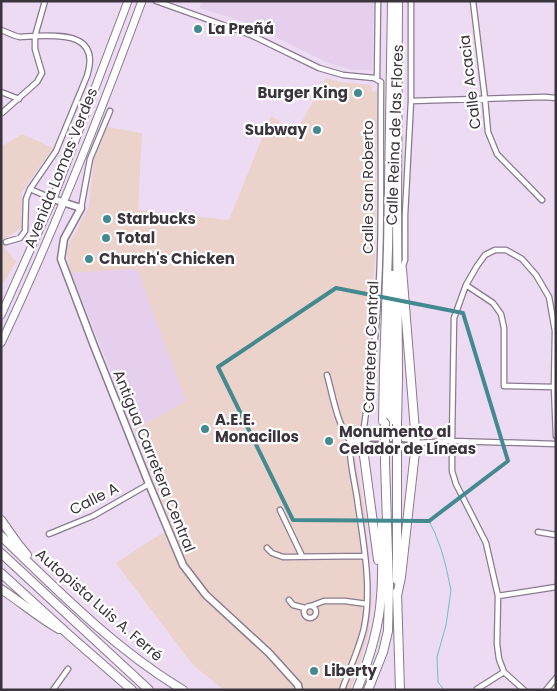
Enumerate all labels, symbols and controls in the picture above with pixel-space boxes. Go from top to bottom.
place label: La Preñá [208,18,274,39]
marker: La Preñá [192,23,204,35]
street label: Calle Acacia [453,34,486,130]
street label: Calle Reina de las Flores [381,44,408,226]
place label: Burger King [257,82,348,103]
street label: Avenida Lomas Verdes [19,84,102,251]
marker: Burger King [352,87,364,99]
place label: Subway [245,119,308,140]
street label: Calle San Roberto [357,120,378,254]
marker: Subway [311,124,323,136]
place label: Starbucks [117,208,196,229]
marker: Starbucks [101,213,113,225]
place label: Total [116,227,155,248]
marker: Total [100,232,112,244]
place label: Church's Chicken [99,248,235,269]
marker: Church's Chicken [83,253,95,265]
street label: Carretera Central [358,281,383,413]
street label: Antigua Carretera Central [108,367,201,555]
place label: A.E.E. Monacillos [215,409,299,447]
place label: Monumento al Celador de Líneas [339,421,476,459]
marker: A.E.E. Monacillos [199,423,211,435]
marker: Monumento al Celador de Líneas [323,435,335,447]
street label: Calle A [66,477,122,520]
street label: Autopista Luis A. Ferré [31,543,167,666]
place label: Liberty [324,660,378,681]
marker: Liberty [308,665,320,677]

